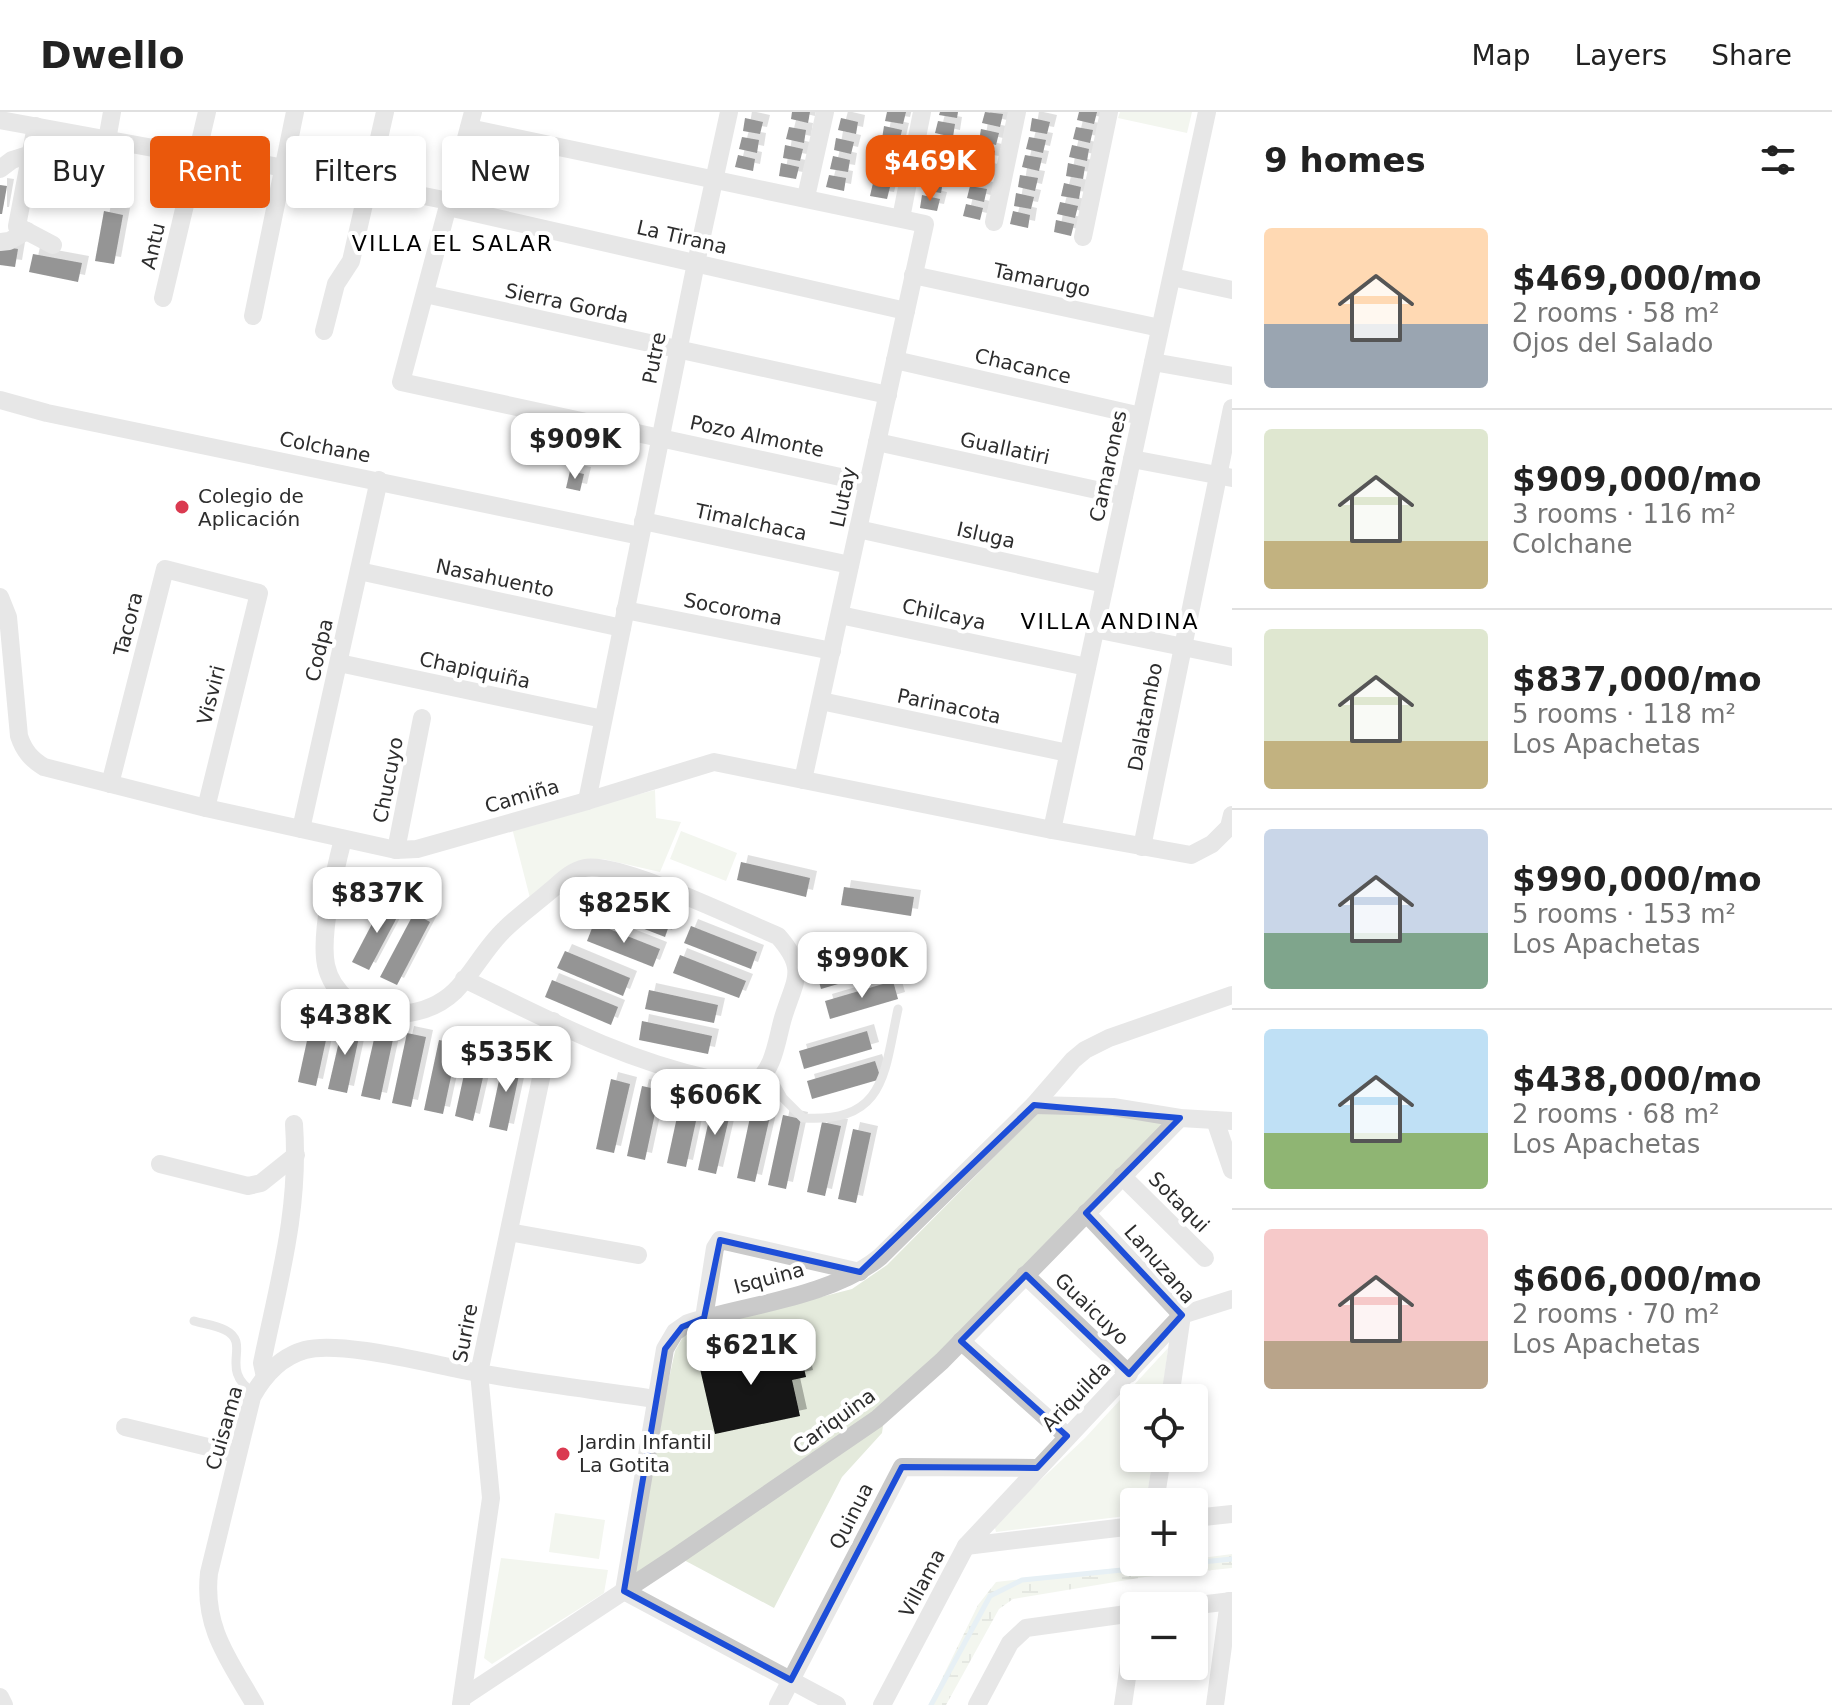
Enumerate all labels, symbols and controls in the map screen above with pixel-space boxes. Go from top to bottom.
text: Dwello [40,33,185,77]
text: Map [1471,39,1531,72]
text: Layers [1575,39,1667,72]
text: Share [1711,39,1792,72]
pin: $469K [874,135,986,203]
chip: Buy [24,136,134,208]
chip: Rent [150,136,270,208]
chip: Filters [286,136,426,208]
chip: New [442,136,559,208]
icon: filters [1756,138,1800,182]
text: 9 homes [1264,140,1426,180]
text: $469K [884,146,976,176]
street label: La Tirana [634,215,730,259]
street label: Antu [136,220,170,272]
district label: VILLA EL SALAR [352,231,554,256]
street label: Tamarugo [990,258,1093,302]
text: $469,000/mo [1512,258,1762,298]
icon: home [1328,260,1424,356]
street label: Sierra Gorda [503,278,631,328]
text: 2 rooms · 58 m² [1512,298,1720,328]
text: Ojos del Salado [1512,328,1713,358]
street label: Putre [637,330,671,386]
street label: Chacance [972,343,1074,389]
street label: Camarones [1084,408,1132,524]
street label: Pozo Almonte [688,410,826,462]
pin: $909K [519,413,631,481]
text: $909K [529,424,621,454]
street label: Colchane [277,426,373,468]
street label: Guallatiri [958,427,1052,469]
text: $909,000/mo [1512,459,1762,499]
icon: home [1328,461,1424,557]
street label: Llutay [825,464,861,529]
place label: Colegio de Aplicación [198,484,304,531]
marker: Colegio de Aplicación [173,498,191,516]
street label: Timalchaca [692,498,809,546]
text: 3 rooms · 116 m² [1512,499,1736,529]
street label: Isluga [954,517,1018,553]
text: Colchane [1512,529,1632,559]
street label: Nasahuento [434,554,556,602]
street label: Socoroma [682,588,784,630]
street label: Tacora [108,590,147,659]
street label: Chilcaya [900,593,988,635]
district label: VILLA ANDINA [1020,609,1200,634]
street label: Codpa [300,616,338,684]
street label: Chapiquiña [417,647,533,693]
text: $837,000/mo [1512,659,1762,699]
street label: Dalatambo [1123,661,1167,773]
icon: home [1328,661,1424,757]
street label: Visviri [192,663,230,727]
street label: Parinacota [895,683,1003,729]
text: 5 rooms · 118 m² [1512,699,1736,729]
text: Los Apachetas [1512,729,1700,759]
street label: Chucuyo [368,735,408,825]
street label: Camiña [482,774,562,818]
text: $990,000/mo [1512,859,1762,899]
icon: home [1328,861,1424,957]
pin: $837K [321,867,433,935]
pin: $825K [568,877,680,945]
text: $837K [331,878,423,908]
text: $825K [578,888,670,918]
text: 5 rooms · 153 m² [1512,899,1736,929]
text: Los Apachetas [1512,929,1700,959]
pin: $990K [806,932,918,1000]
text: $990K [816,943,908,973]
pin: $438K [289,989,401,1057]
text: $438K [299,1000,391,1030]
pin: $535K [450,1026,562,1094]
text: $535K [460,1037,552,1067]
text: $438,000/mo [1512,1059,1762,1099]
icon: home [1328,1061,1424,1157]
pin: $606K [659,1069,771,1137]
text: $606K [669,1080,761,1110]
text: 2 rooms · 68 m² [1512,1099,1720,1129]
text: Los Apachetas [1512,1129,1700,1159]
street label: Sotaqui [1144,1167,1214,1237]
street label: Lanuzana [1119,1220,1201,1308]
street label: Isquina [731,1257,807,1299]
text: $606,000/mo [1512,1259,1762,1299]
icon: home [1328,1261,1424,1357]
street label: Guaicuyo [1050,1268,1134,1350]
text: 2 rooms · 70 m² [1512,1299,1720,1329]
street label: Surire [448,1302,482,1364]
pin: $621K [695,1319,807,1387]
text: Los Apachetas [1512,1329,1700,1359]
text: $621K [705,1330,797,1360]
street label: Ariquilda [1036,1356,1116,1436]
street label: Cuisama [201,1383,247,1473]
street label: Cariquina [788,1383,880,1459]
map controls [1120,1384,1208,1680]
button: locate [1120,1384,1208,1472]
place label: Jardin Infantil La Gotita [577,1430,712,1477]
marker: Jardin Infantil La Gotita [554,1445,572,1463]
street label: Quinua [824,1479,878,1553]
button: + [1120,1488,1208,1576]
street label: Villama [894,1545,950,1621]
button: − [1120,1592,1208,1680]

